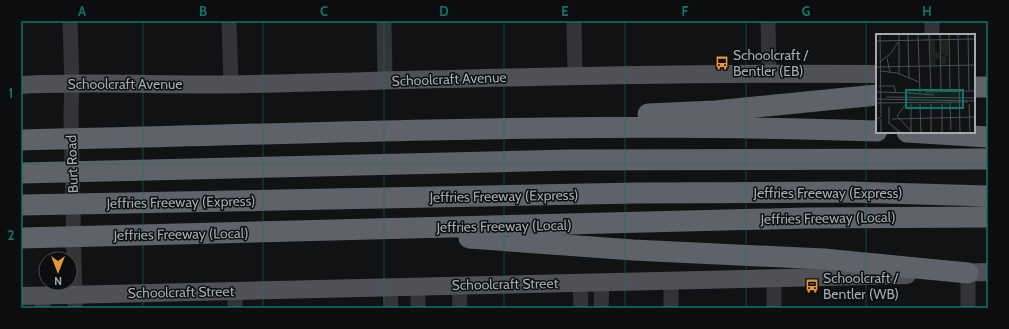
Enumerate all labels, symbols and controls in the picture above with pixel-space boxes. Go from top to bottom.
text: A [78,3,87,19]
text: B [199,3,207,19]
text: C [320,3,328,19]
text: D [439,3,449,19]
text: E [561,3,569,19]
text: F [682,3,689,19]
text: G [802,3,811,19]
text: H [922,3,932,19]
inset map [876,34,975,133]
place label: Schoolcraft / Bentler (EB) [733,46,809,80]
bus stop icon: Schoolcraft / Bentler (EB) [714,55,730,71]
street label: Schoolcraft Avenue [391,68,507,90]
street label: Schoolcraft Avenue [68,75,182,93]
text: 1 [9,85,13,101]
street label: Burt Road [62,135,82,193]
street label: Jeffries Freeway (Express) [753,184,902,202]
street label: Jeffries Freeway (Express) [428,186,579,206]
street label: Jeffries Freeway (Express) [105,192,256,212]
street label: Jeffries Freeway (Local) [759,208,896,228]
street label: Jeffries Freeway (Local) [435,216,572,236]
street label: Jeffries Freeway (Local) [112,224,249,244]
text: 2 [8,227,15,243]
north arrow [38,251,78,291]
place label: Schoolcraft / Bentler (WB) [823,269,899,303]
text: N [54,274,62,288]
street label: Schoolcraft Street [452,274,559,294]
bus stop icon: Schoolcraft / Bentler (WB) [804,278,820,294]
street label: Schoolcraft Street [128,282,235,302]

